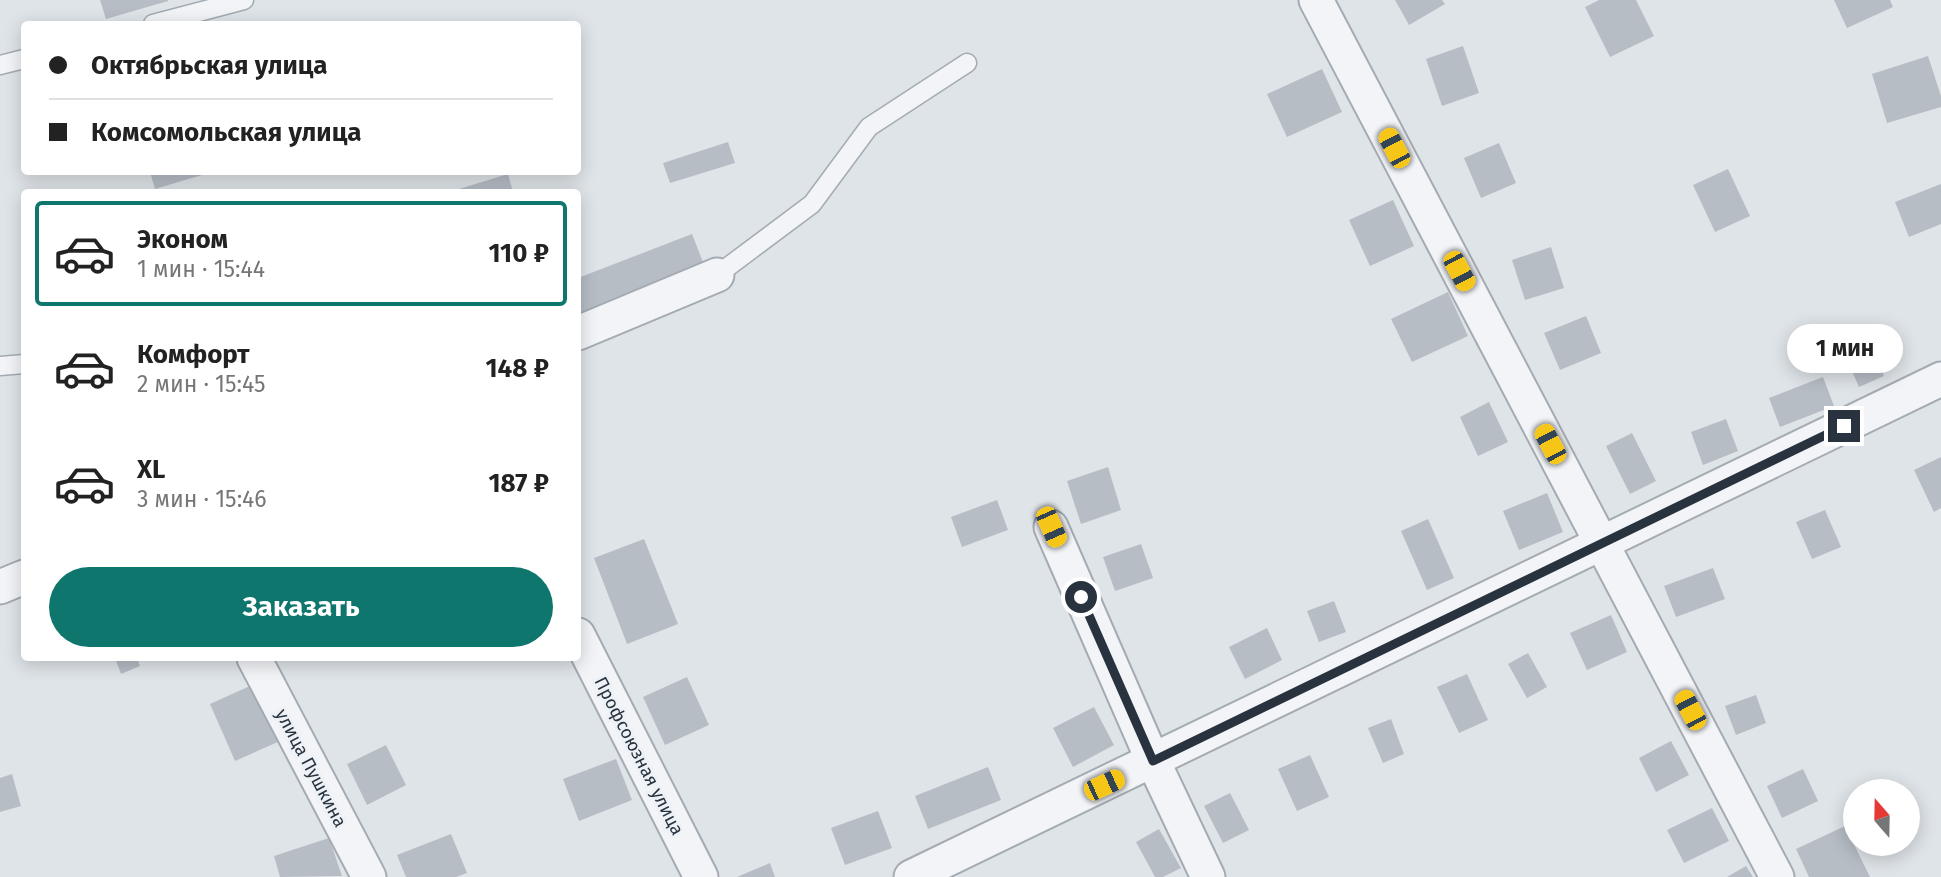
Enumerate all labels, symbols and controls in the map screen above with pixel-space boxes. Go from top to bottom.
text: Октябрьская улица [91,50,328,81]
text: Комсомольская улица [91,117,361,148]
car [1375,125,1414,171]
icon: car [53,222,116,285]
text: Эконом [137,224,228,255]
text: 110 ₽ [488,238,549,269]
car [1440,248,1479,294]
text: 1 мин · 15:44 [137,255,265,283]
callout: 1 мин [1786,324,1902,374]
text: 1 мин [1816,334,1874,362]
icon: car [53,337,116,400]
text: Комфорт [137,339,250,370]
text: 148 ₽ [486,353,549,384]
text: 2 мин · 15:45 [137,370,265,398]
route end [1828,410,1860,442]
car [1531,421,1570,467]
icon: car [53,452,116,515]
text: XL [137,454,165,485]
text: 187 ₽ [488,468,549,499]
text: 3 мин · 15:46 [137,485,267,513]
car [1033,504,1070,550]
button: Заказать [49,567,553,647]
route start [1065,581,1097,613]
street label: Профсоюзная улица [590,673,688,839]
car [1671,687,1710,733]
street label: улица Пушкина [271,705,351,831]
car [1081,767,1128,803]
north arrow [1843,779,1920,856]
map controls [1843,779,1920,856]

